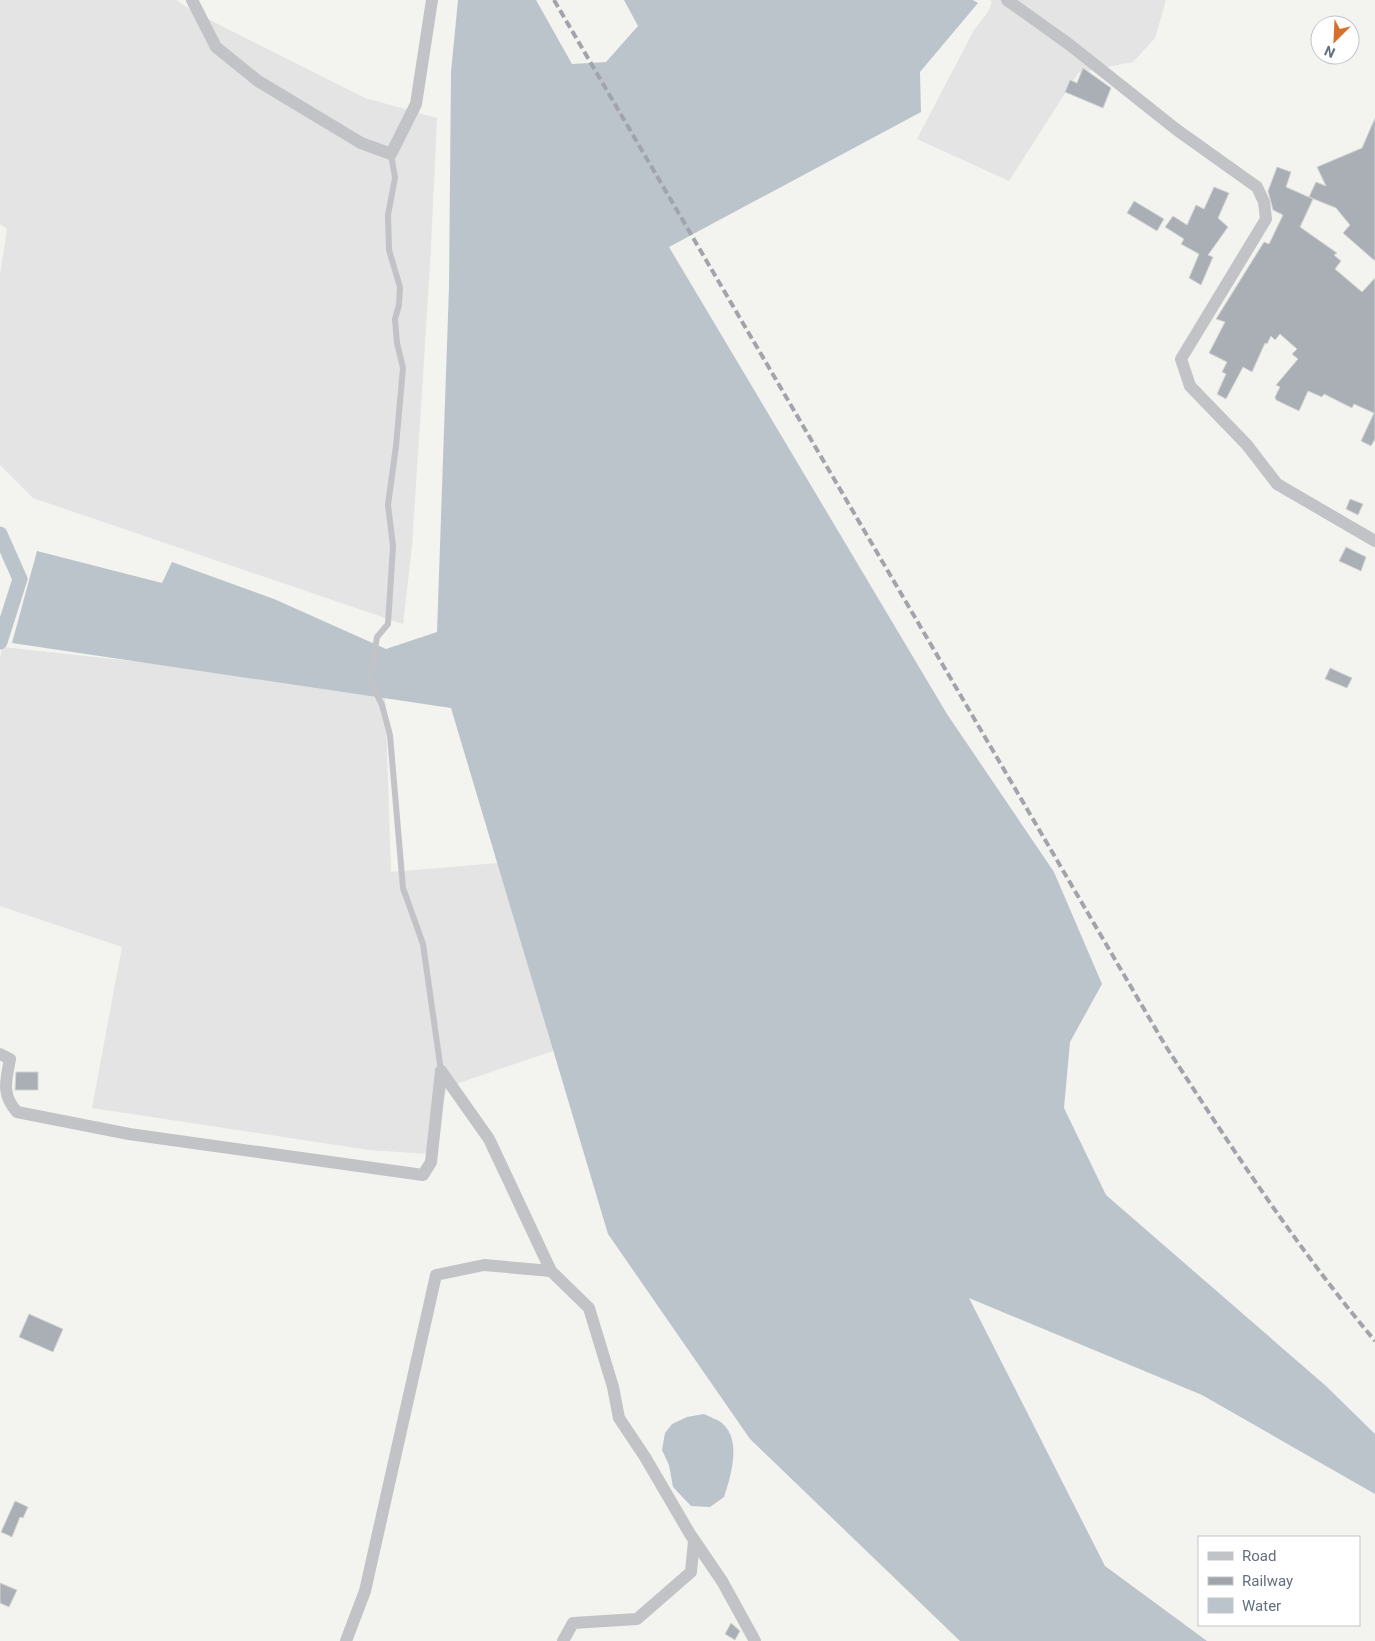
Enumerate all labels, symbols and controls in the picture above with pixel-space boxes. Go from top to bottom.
north arrow [1310,15,1360,65]
text: N [1322,43,1337,61]
legend [1198,1536,1360,1626]
text: Road [1242,1547,1276,1565]
text: Railway [1242,1572,1293,1590]
text: Water [1242,1597,1281,1615]

